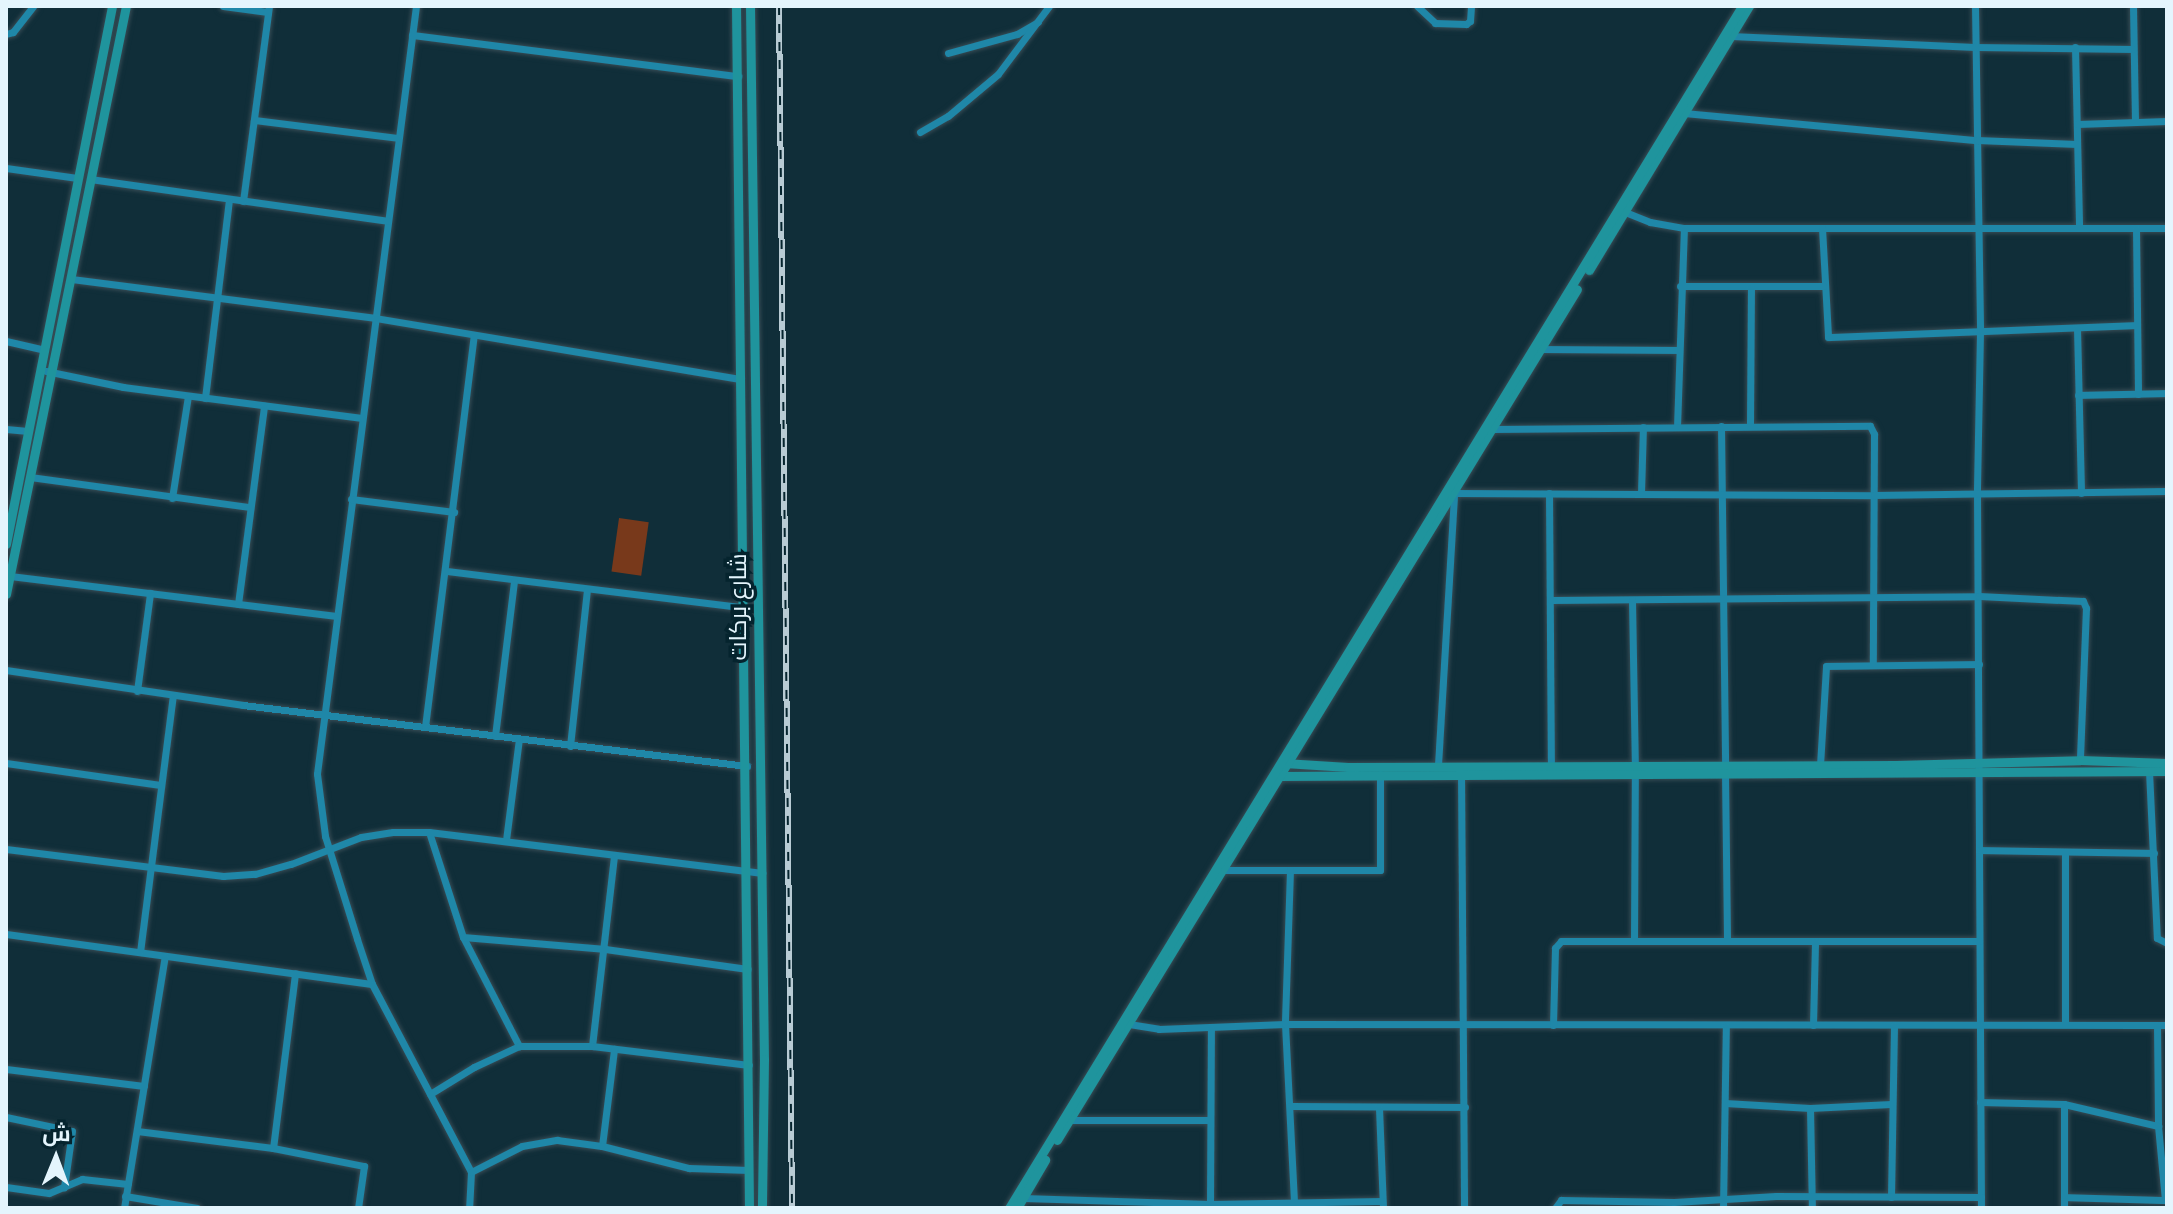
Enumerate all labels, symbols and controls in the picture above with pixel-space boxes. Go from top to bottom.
street label: شارع بركات [724,553,752,661]
north arrow [16,1118,96,1198]
text: ش [42,1120,71,1147]

